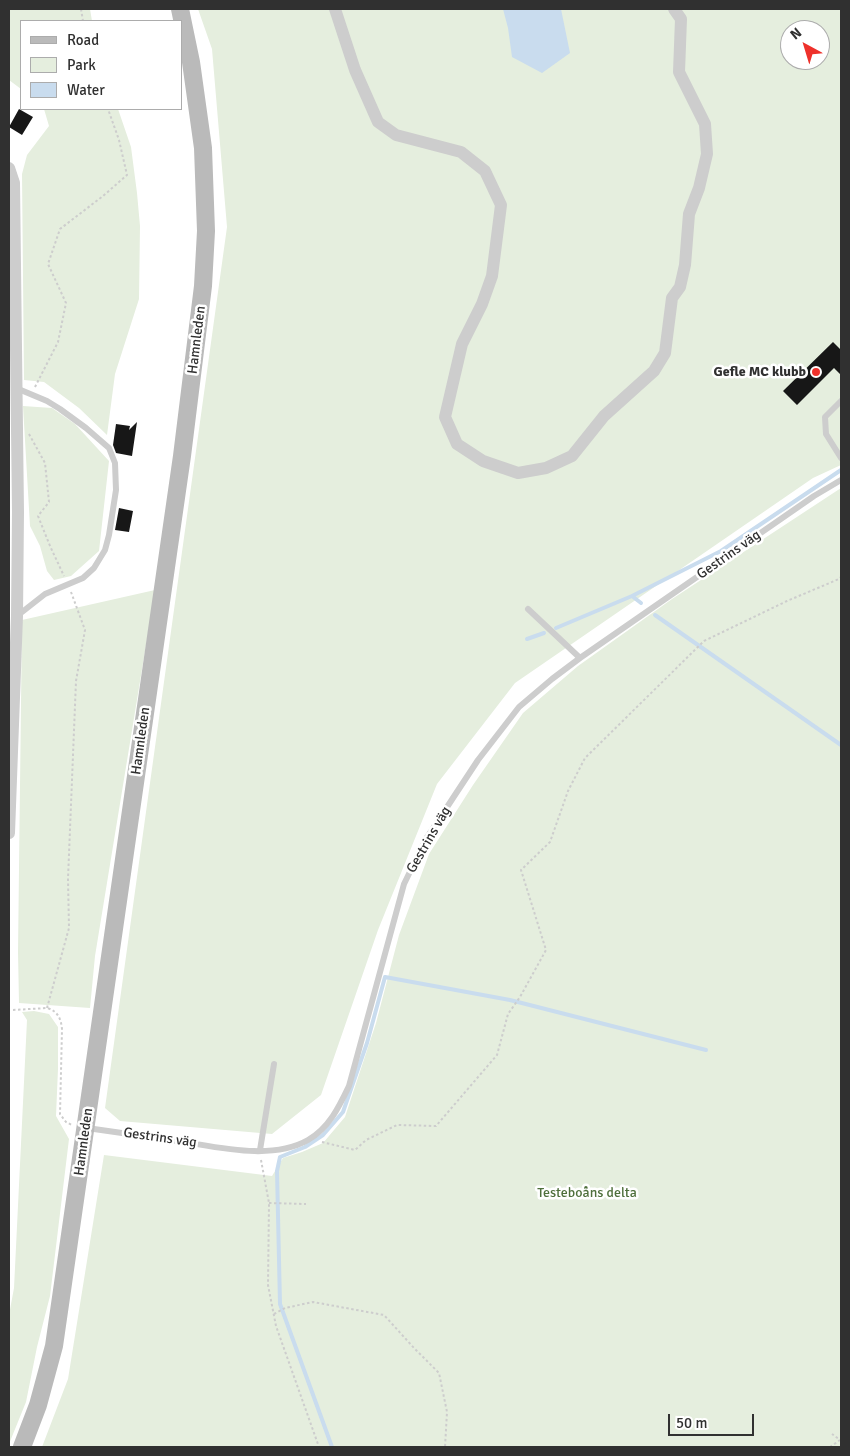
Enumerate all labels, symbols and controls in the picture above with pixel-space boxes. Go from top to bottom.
legend [20,20,182,110]
north arrow [780,20,830,70]
text: N [787,24,805,43]
text: Road [67,31,99,49]
text: Park [67,56,96,74]
text: Water [67,81,105,99]
street label: Hamnleden [184,305,210,375]
place label: Gefle MC klubb [714,364,806,380]
marker: Gefle MC klubb [810,366,822,378]
street label: Gestrins väg [694,527,764,583]
street label: Hamnleden [128,706,154,776]
street label: Gestrins väg [403,804,455,876]
street label: Hamnleden [71,1107,97,1177]
street label: Gestrins väg [122,1125,198,1151]
park label: Testeboåns delta [537,1185,637,1201]
scale bar [670,1404,756,1436]
text: 50 m [676,1414,707,1432]

